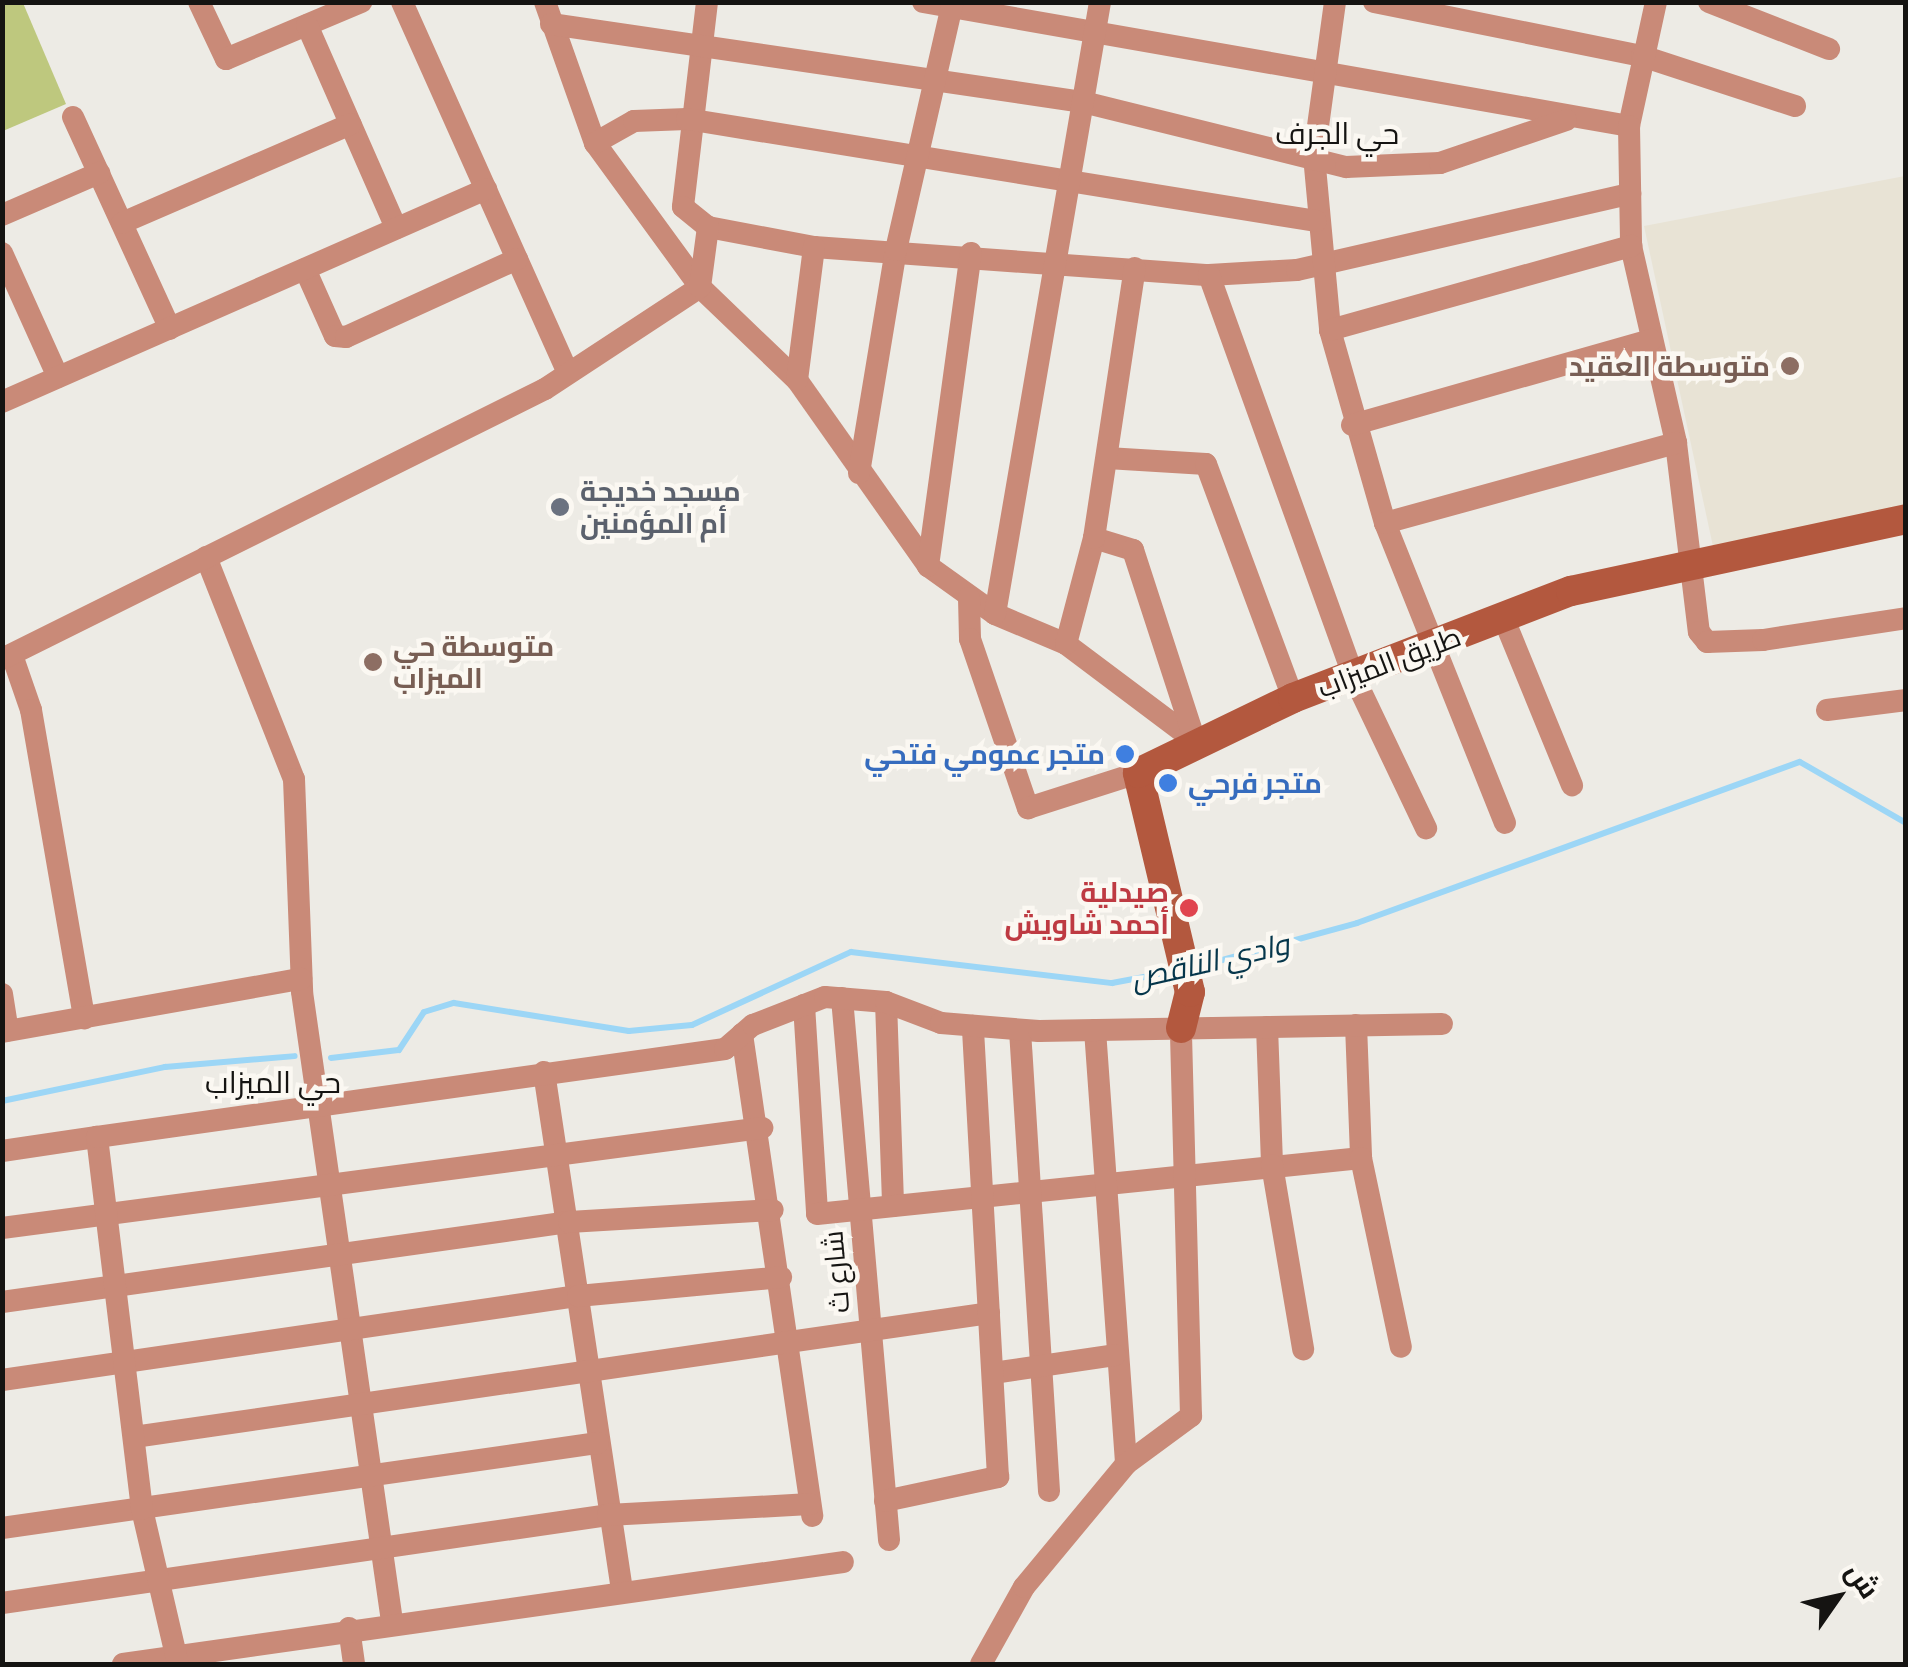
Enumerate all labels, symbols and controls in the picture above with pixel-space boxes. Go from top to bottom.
district label: حي الجرف [1275,115,1399,151]
place label: متوسطة العقيد [1569,349,1770,383]
marker: متوسطة العقيد [1779,355,1801,377]
place label: مسجد خديجة أم المؤمنين [580,474,741,540]
marker: مسجد خديجة أم المؤمنين [549,496,571,518]
street label: طريق الميزاب [1313,619,1465,705]
place label: متوسطة حي الميزاب [393,629,554,695]
marker: متوسطة حي الميزاب [362,651,384,673]
place label: متجر عمومي فتحي [864,737,1105,771]
marker: متجر عمومي فتحي [1114,743,1136,765]
place label: متجر فرحي [1188,766,1322,800]
marker: متجر فرحي [1157,772,1179,794]
place label: صيدلية أحمد شاويش [1004,875,1169,941]
marker: صيدلية أحمد شاويش [1178,897,1200,919]
water label: وادي الناقص [1127,925,1293,997]
district label: حي الميزاب [205,1064,341,1100]
street label: شارع ث [816,1229,856,1315]
north arrow [1788,1547,1888,1647]
text: ش [1835,1553,1891,1607]

